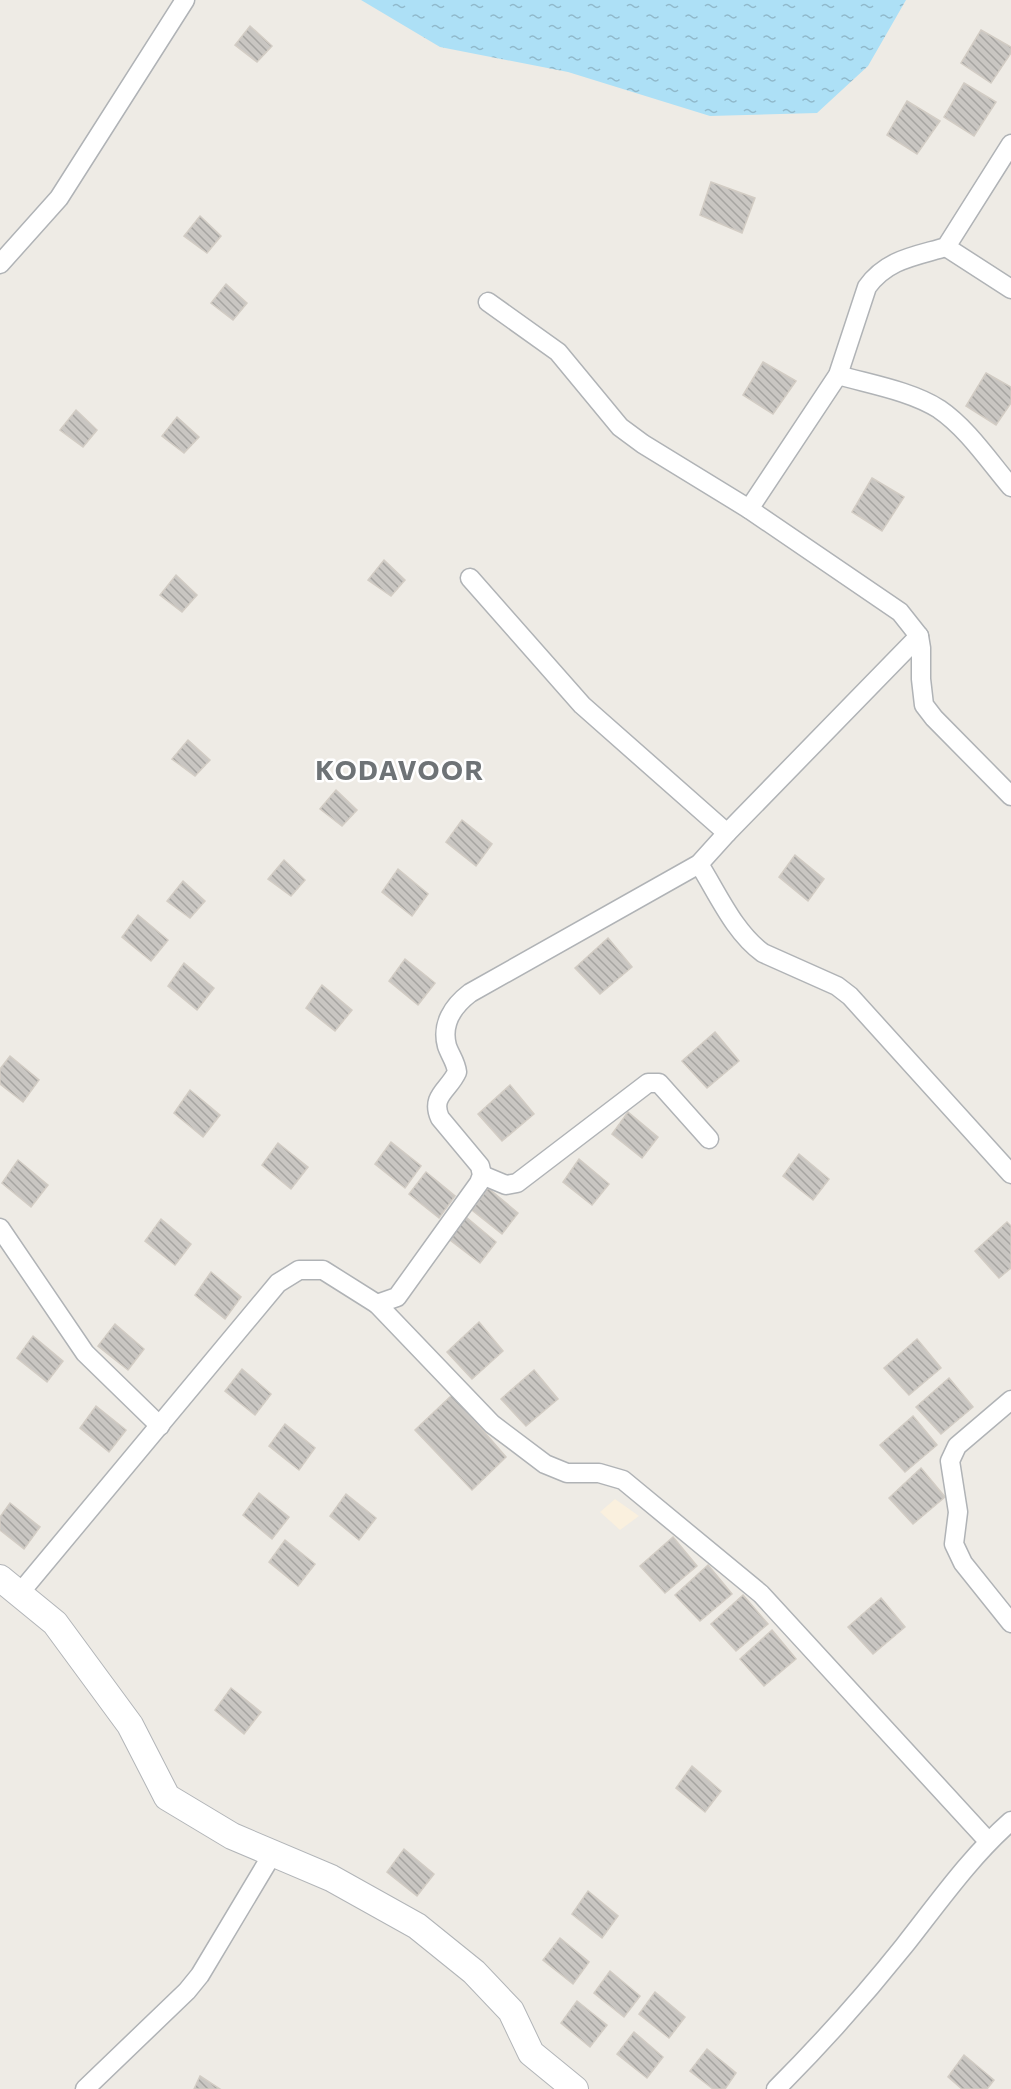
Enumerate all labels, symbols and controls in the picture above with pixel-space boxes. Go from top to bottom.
district label: KODAVOOR [315,753,485,786]

